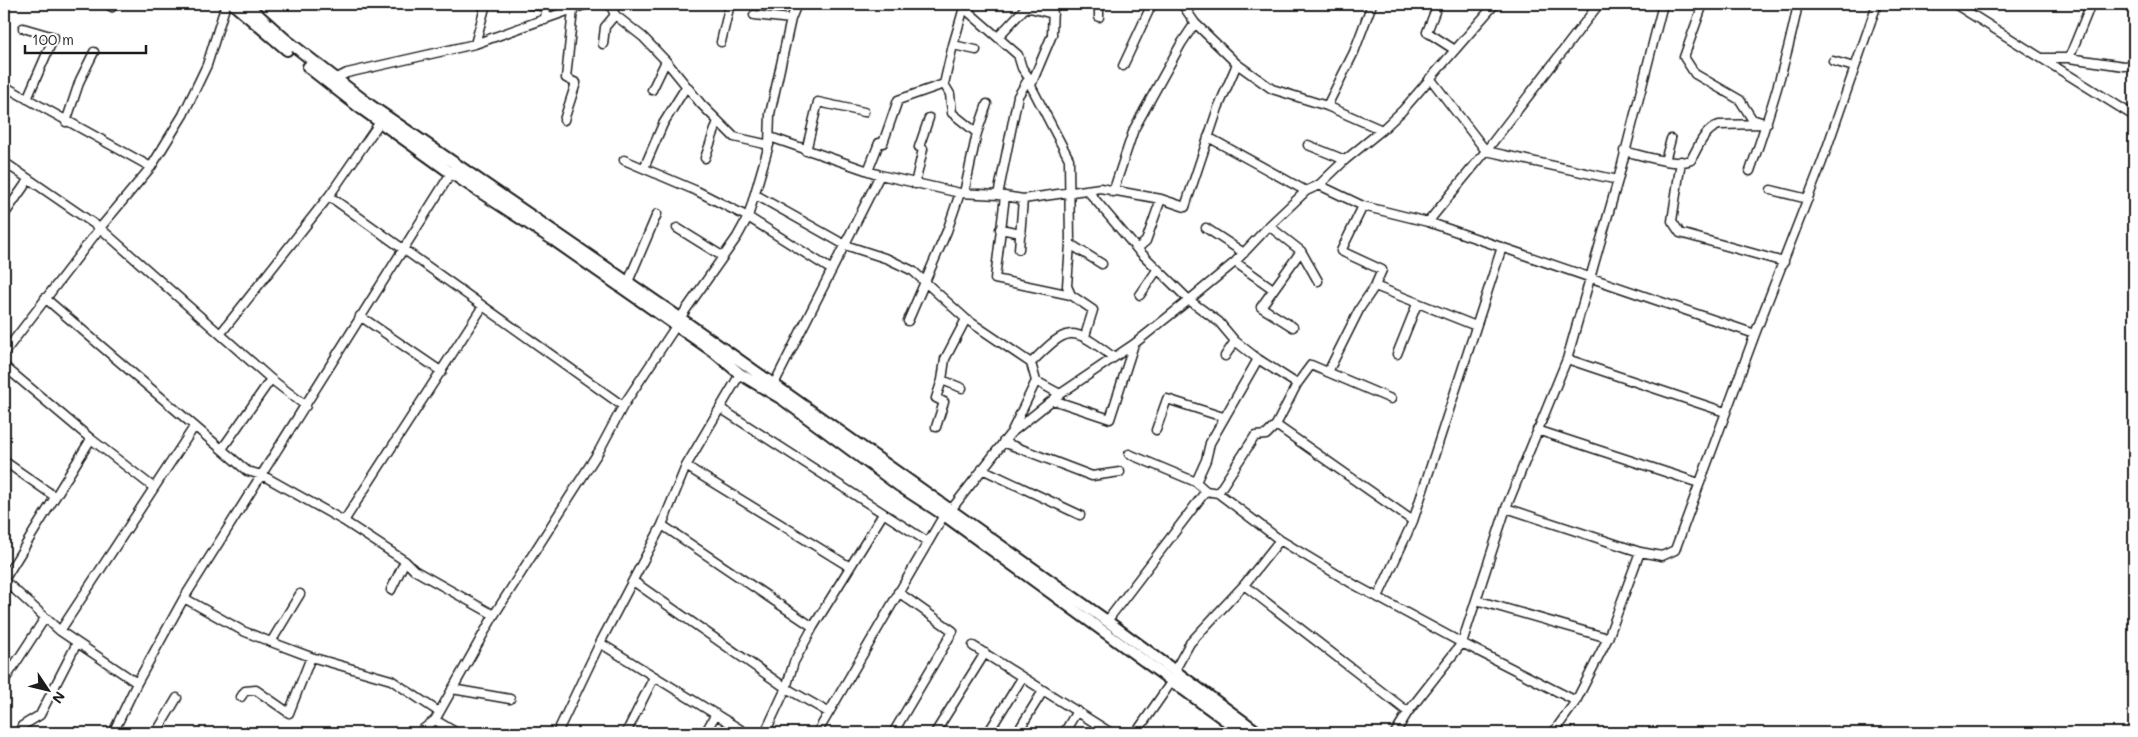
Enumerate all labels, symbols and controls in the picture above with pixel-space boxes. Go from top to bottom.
scale bar [25,22,146,54]
text: 100 m [32,29,74,49]
north arrow [22,664,72,714]
text: N [48,688,70,708]

